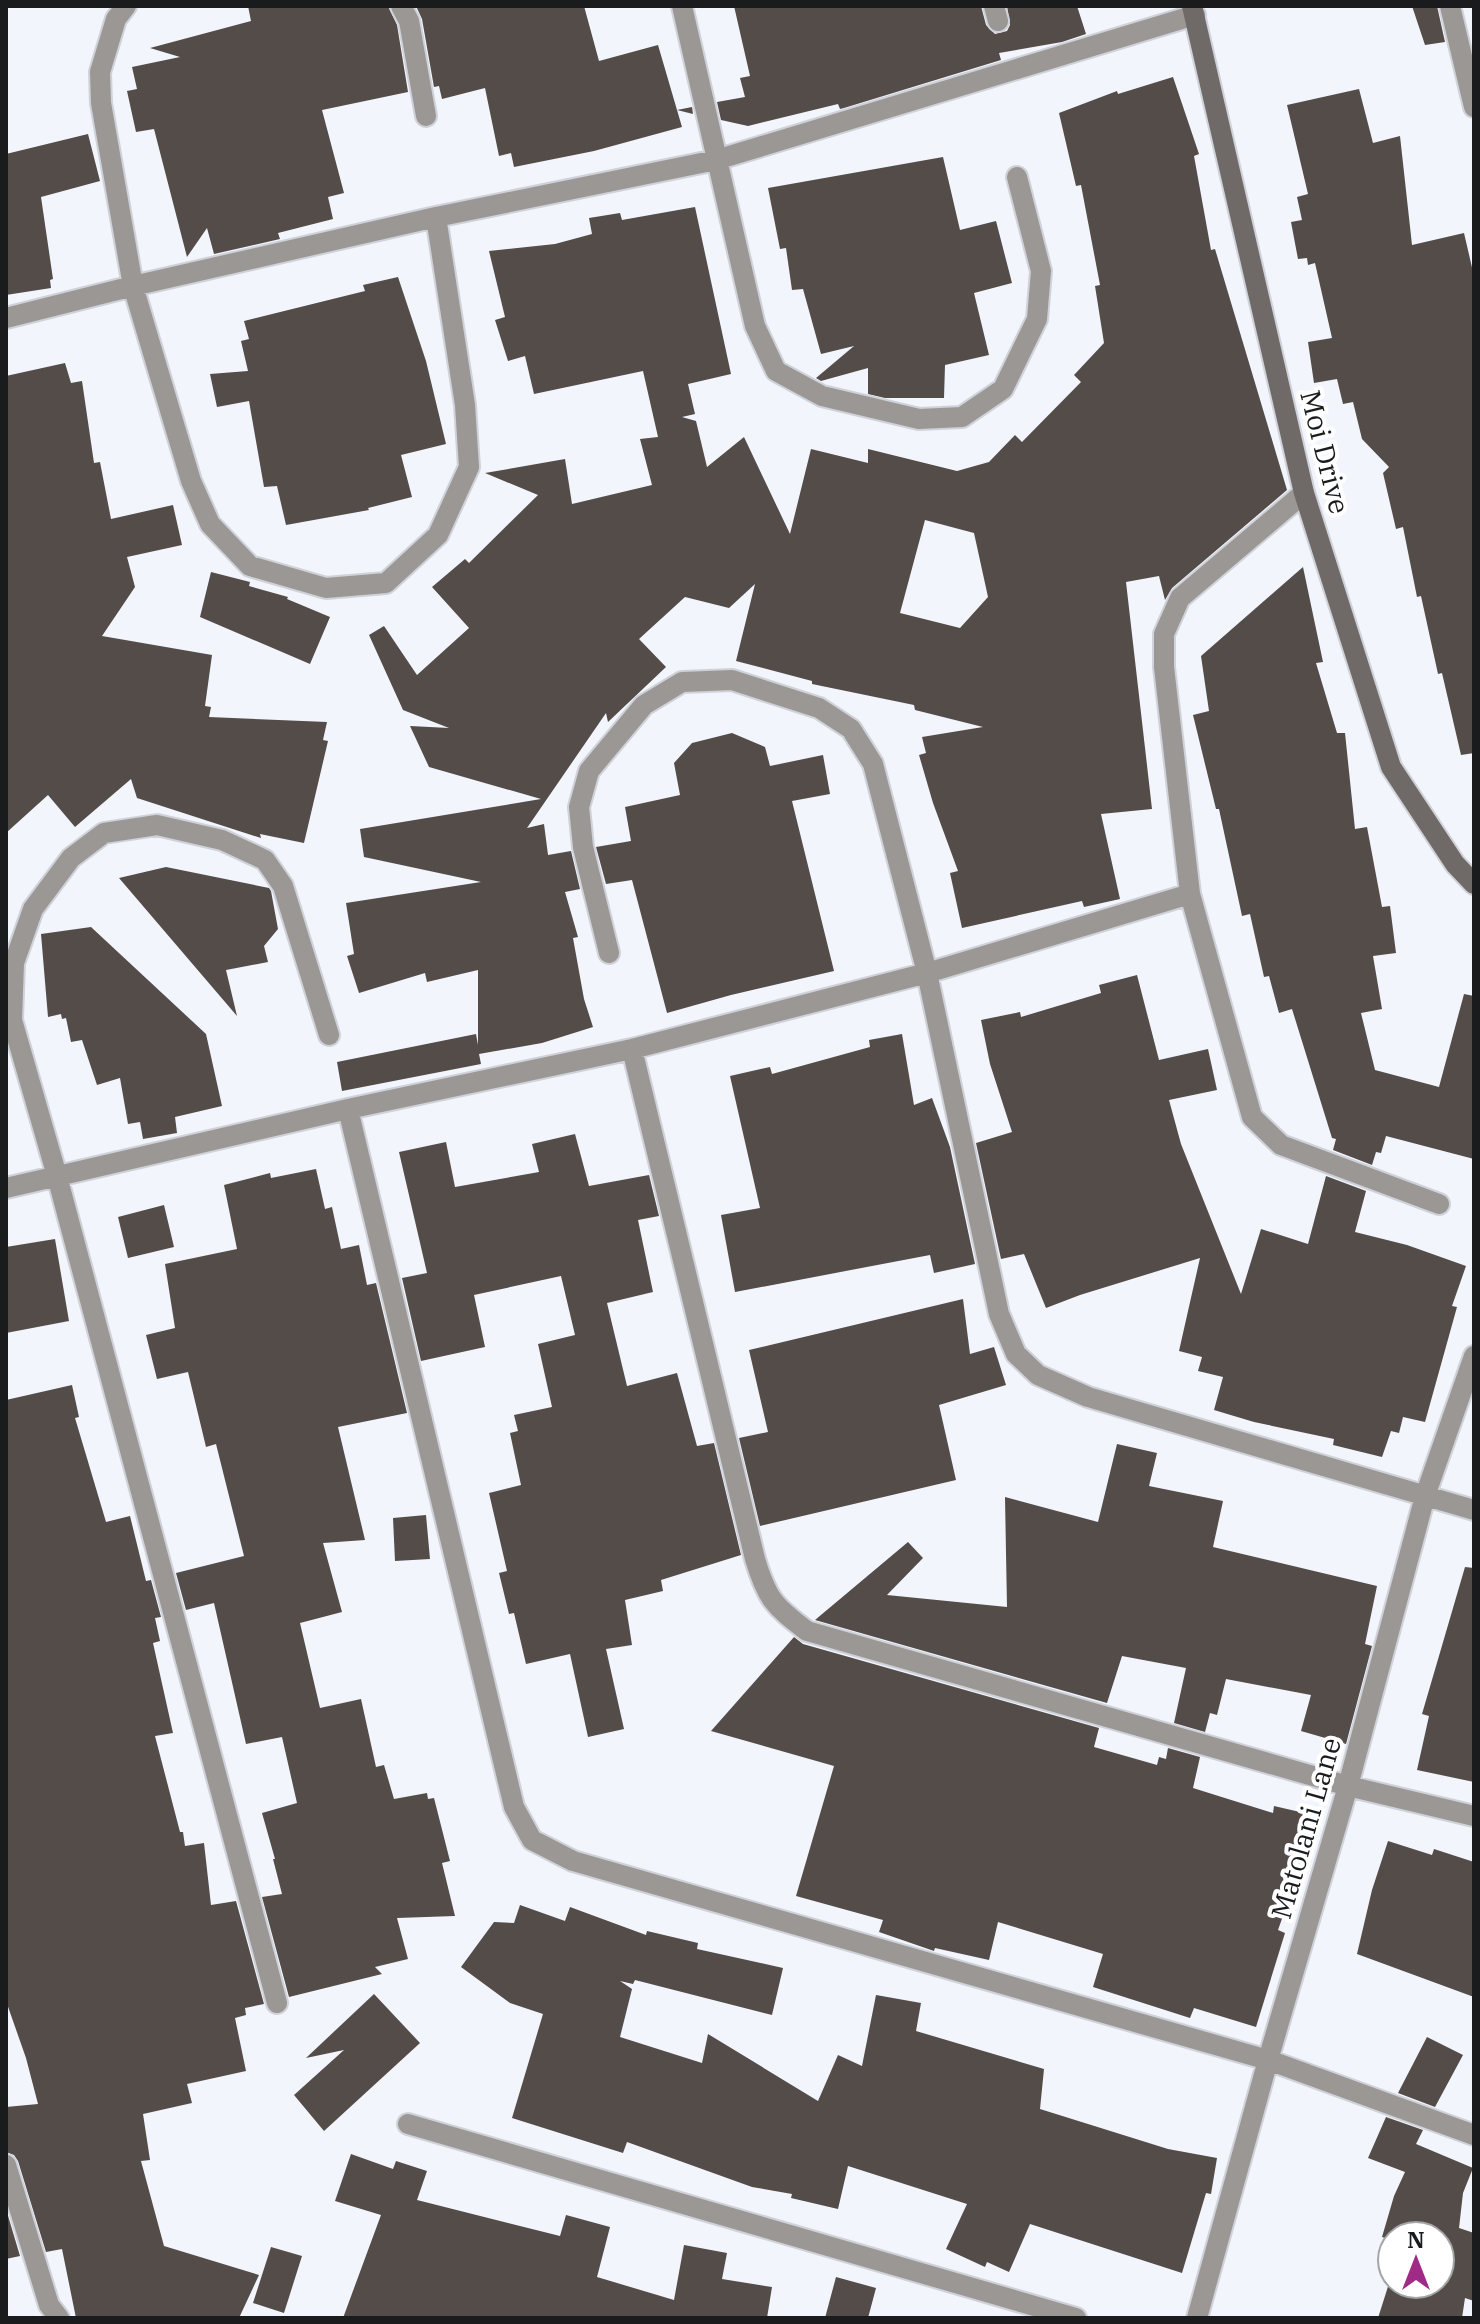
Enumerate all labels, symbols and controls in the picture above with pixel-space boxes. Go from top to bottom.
street label: Moi Drive [1292,386,1359,518]
street label: Matolani Lane [1262,1733,1349,1923]
north arrow [1376,2220,1456,2300]
text: N [1407,2225,1425,2254]

